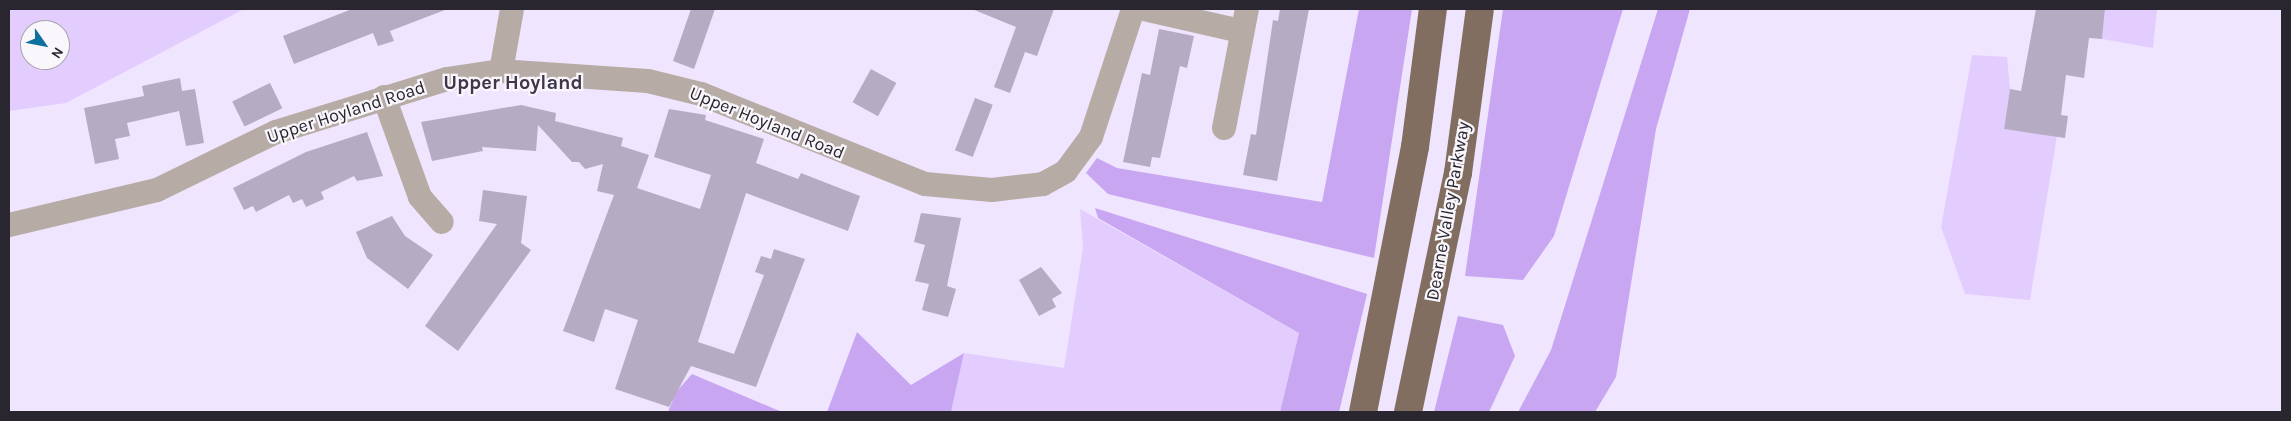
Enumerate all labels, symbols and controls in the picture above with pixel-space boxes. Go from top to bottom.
north arrow [20,20,70,70]
text: N [47,44,67,62]
district label: Upper Hoyland [443,70,583,94]
street label: Upper Hoyland Road [264,76,428,148]
street label: Upper Hoyland Road [686,82,848,164]
street label: Dearne Valley Parkway [1422,120,1474,302]

